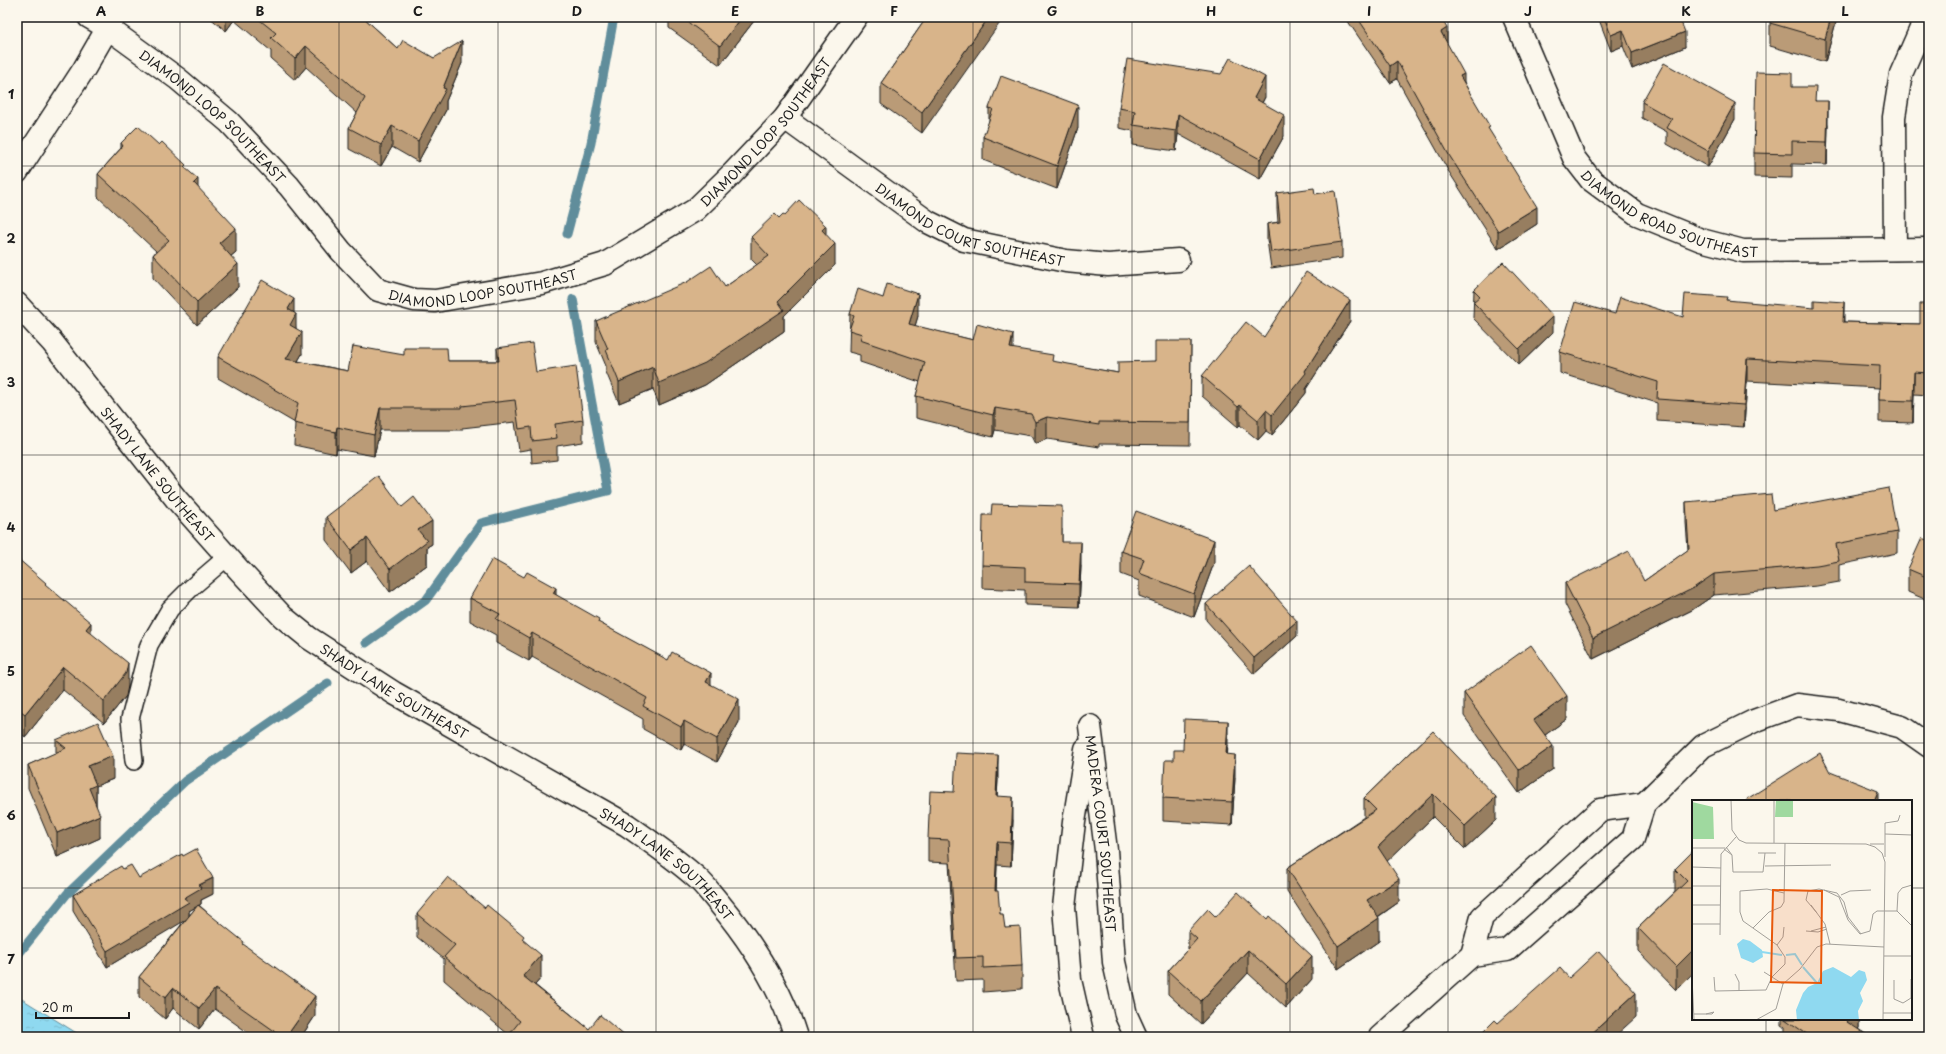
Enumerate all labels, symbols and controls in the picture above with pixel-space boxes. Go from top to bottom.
text: A [96,1,106,20]
text: B [256,1,265,20]
text: C [413,1,423,20]
text: D [572,1,582,20]
text: E [731,1,739,20]
text: F [890,1,898,20]
text: G [1047,1,1057,20]
text: H [1206,1,1216,20]
text: I [1367,1,1371,20]
text: J [1524,1,1532,20]
text: K [1681,1,1691,20]
text: L [1841,1,1849,20]
street label: DIAMOND LOOP SOUTHEAST [136,45,290,187]
street label: DIAMOND LOOP SOUTHEAST [695,53,835,210]
text: 1 [8,84,14,103]
street label: DIAMOND ROAD SOUTHEAST [1577,166,1758,261]
street label: DIAMOND COURT SOUTHEAST [872,178,1067,270]
text: 2 [6,228,16,247]
street label: DIAMOND LOOP SOUTHEAST [386,263,579,310]
text: 3 [7,372,16,391]
street label: SHADY LANE SOUTHEAST [97,402,219,546]
text: 4 [7,517,16,536]
street label: SHADY LANE SOUTHEAST [317,639,472,743]
text: 5 [7,661,15,680]
street label: MADERA COURT SOUTHEAST [1082,734,1121,933]
inset map [1692,800,1912,1020]
street label: SHADY LANE SOUTHEAST [597,802,739,924]
text: 6 [6,805,16,824]
text: 7 [7,949,15,968]
scale bar [36,994,129,1020]
text: 20 m [42,998,73,1016]

